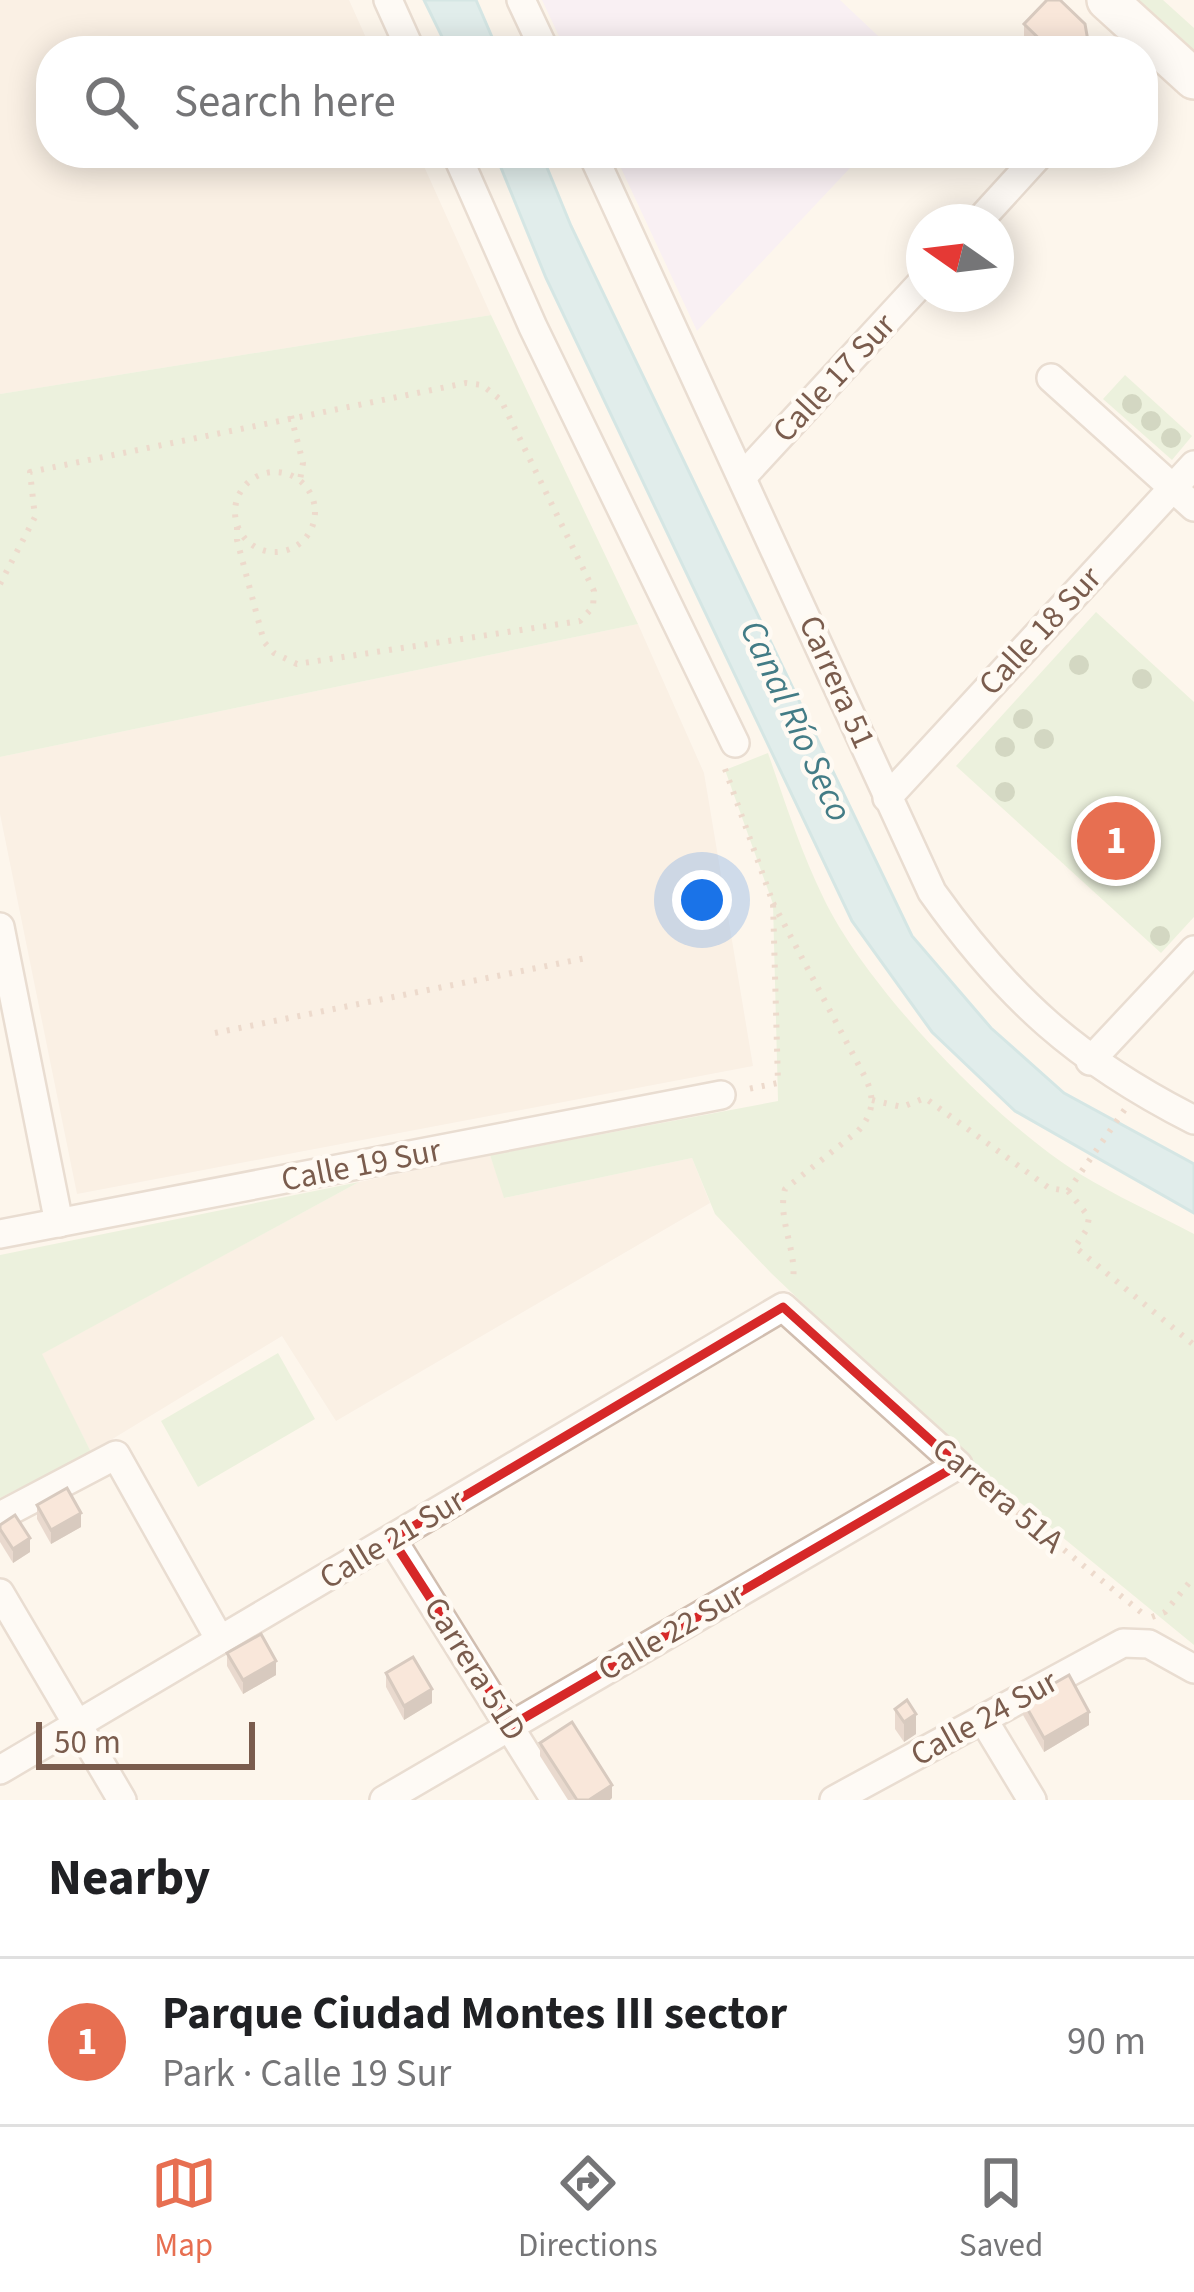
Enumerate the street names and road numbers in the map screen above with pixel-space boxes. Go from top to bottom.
street label: Calle 17 Sur [762,302,907,453]
street label: Calle 18 Sur [968,555,1113,706]
street label: Carrera 51 [787,608,887,756]
street label: Calle 19 Sur [277,1126,445,1203]
street label: Carrera 51A [922,1426,1074,1564]
street label: Calle 21 Sur [311,1477,474,1601]
street label: Calle 22 Sur [589,1571,753,1693]
street label: Carrera 51D [412,1588,538,1750]
street label: Calle 24 Sur [902,1658,1067,1778]

